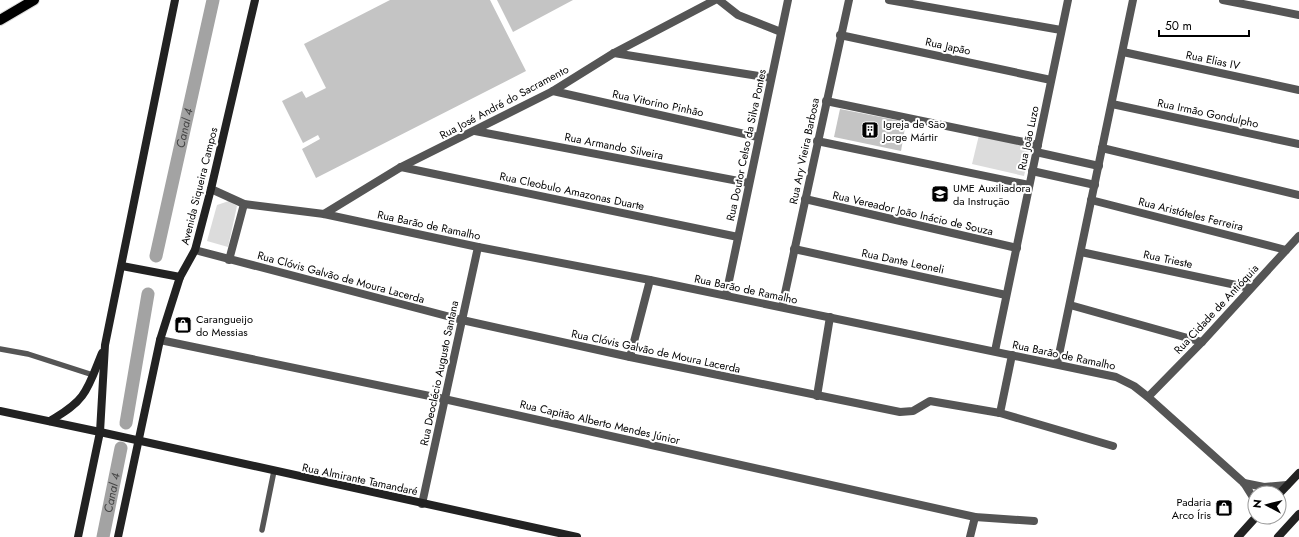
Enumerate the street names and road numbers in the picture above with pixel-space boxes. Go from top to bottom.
street label: Rua Japão [924,33,972,59]
street label: Rua Elias IV [1184,46,1242,74]
street label: Rua José André do Sacramento [437,61,571,143]
street label: Rua Doutor Celso da Silva Pontes [722,67,770,222]
street label: Rua Vitorino Pinhão [611,86,705,120]
street label: Rua Irmão Gondulpho [1156,94,1260,132]
street label: Rua Ary Vieira Barbosa [785,96,823,206]
street label: Rua João Luzo [1013,104,1043,172]
street label: Avenida Siqueira Campos [177,125,221,246]
street label: Rua Armando Silveira [563,129,665,163]
street label: Rua Cleobulo Amazonas Duarte [498,168,646,214]
street label: Rua Vereador João Inácio de Souza [831,187,995,239]
street label: Rua Aristóteles Ferreira [1137,193,1245,235]
street label: Rua Barão de Ramalho [376,206,482,244]
street label: Rua Dante Leoneli [860,244,946,278]
street label: Rua Trieste [1142,246,1194,272]
street label: Rua Clóvis Galvão de Moura Lacerda [256,247,426,307]
street label: Rua Cidade de Antióquia [1170,261,1262,357]
street label: Rua Barão de Ramalho [693,270,799,308]
street label: Rua Deoclécio Augusto Santana [416,299,462,447]
street label: Rua Clóvis Galvão de Moura Lacerda [570,325,742,377]
street label: Rua Barão de Ramalho [1011,336,1117,374]
street label: Rua Capitão Alberto Mendes Júnior [518,396,682,448]
street label: Rua Almirante Tamandaré [301,459,420,499]

